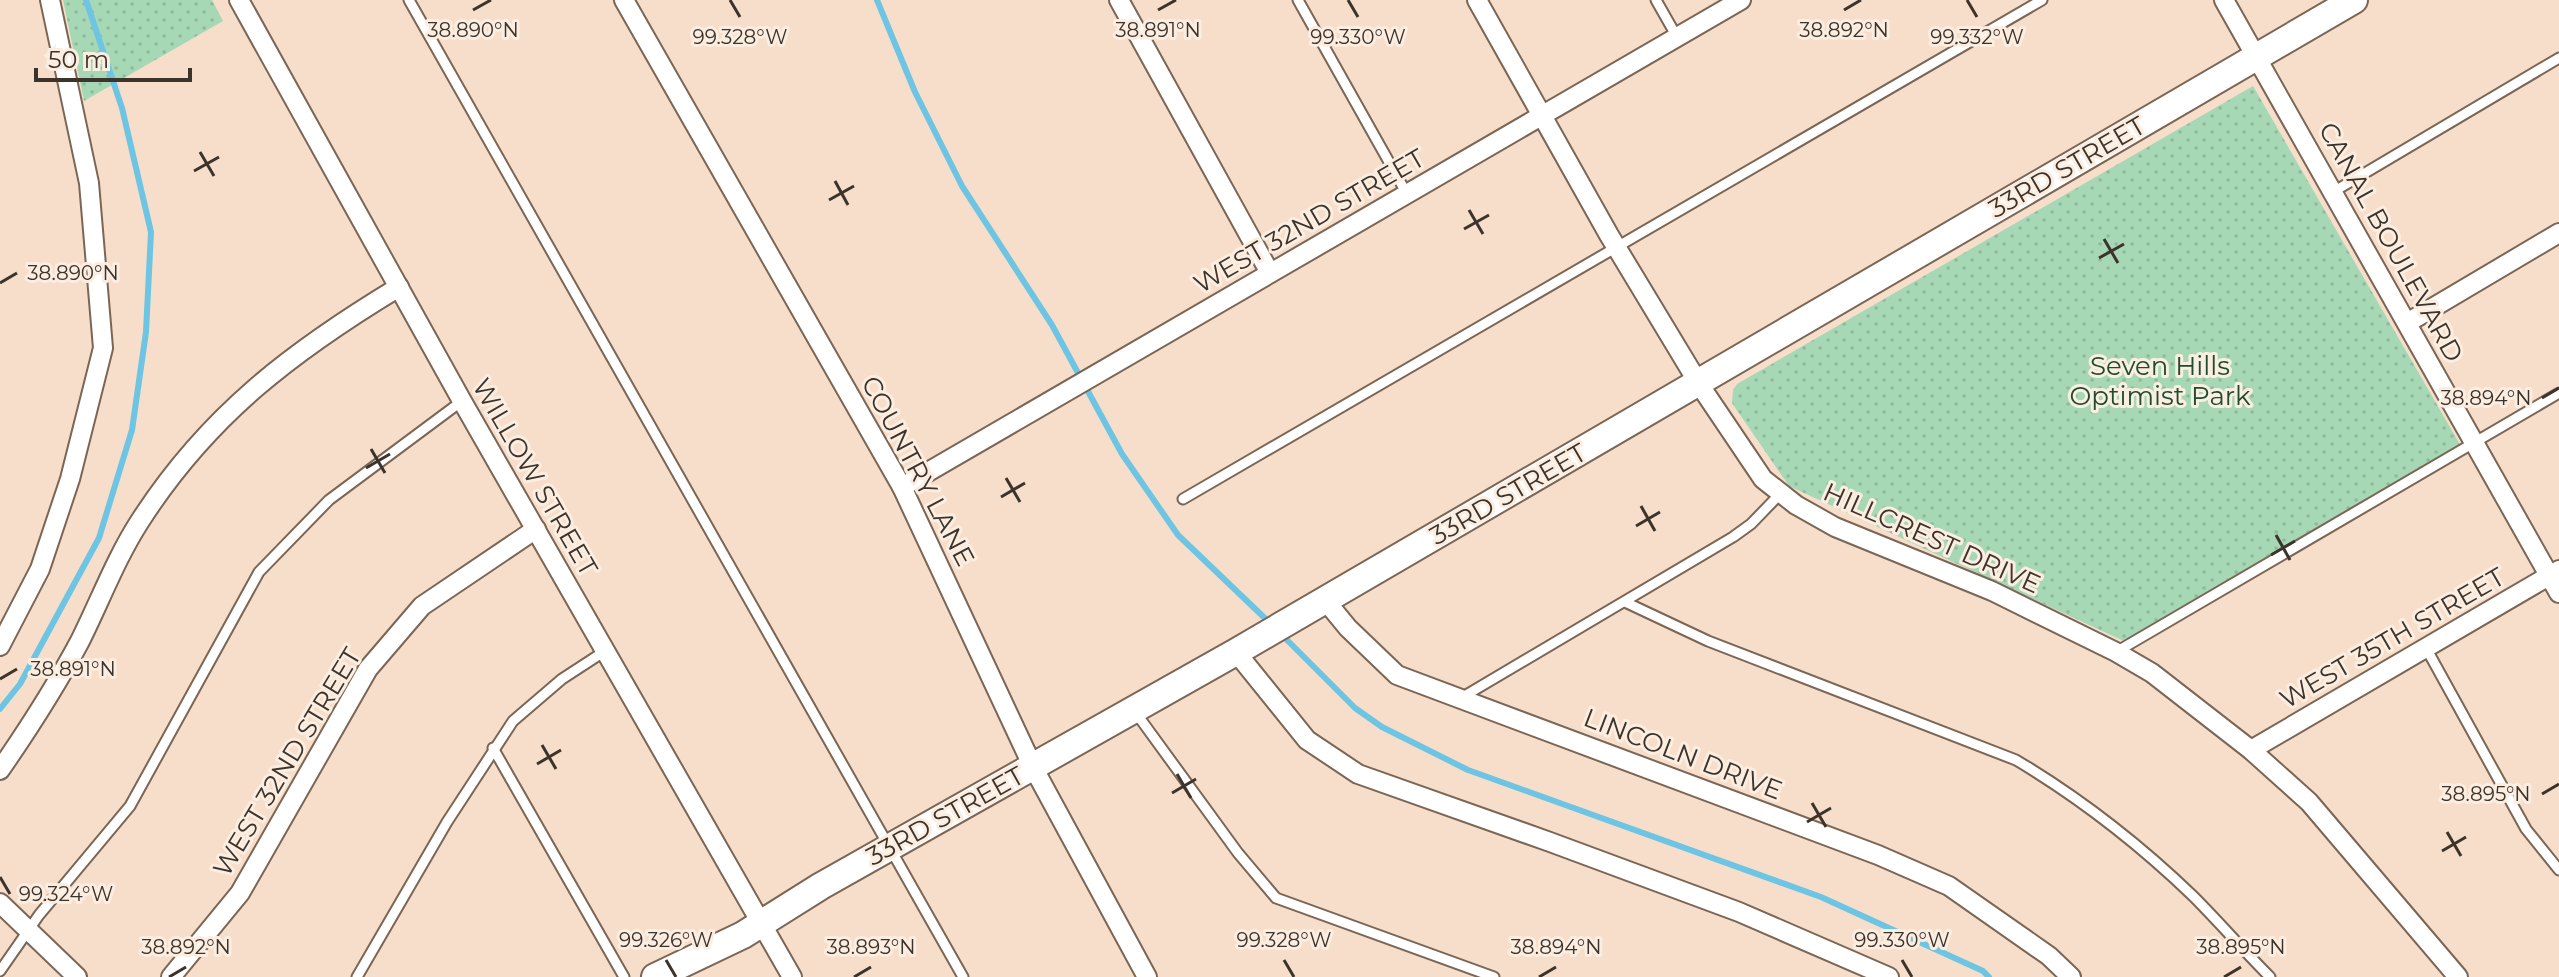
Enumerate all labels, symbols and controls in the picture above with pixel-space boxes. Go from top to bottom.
text: 38.890°N [427,18,519,42]
text: 38.891°N [1115,18,1201,42]
text: 38.892°N [1799,18,1889,42]
text: 99.328°W [692,25,788,49]
text: 99.330°W [1310,25,1406,49]
text: 99.332°W [1930,25,2024,49]
scale bar [36,32,190,82]
text: 50 m [48,45,109,74]
street label: 33RD STREET [1983,109,2151,225]
street label: CANAL BOULEVARD [2312,117,2470,367]
street label: WEST 32ND STREET [1188,142,1430,300]
text: 38.890°N [27,261,119,285]
park label: Seven Hills Optimist Park [2069,350,2251,412]
street label: COUNTRY LANE [854,371,982,571]
street label: WILLOW STREET [465,373,605,582]
text: 38.894°N [2441,386,2531,410]
street label: 33RD STREET [1424,436,1592,552]
street label: HILLCREST DRIVE [1818,476,2046,600]
street label: WEST 35TH STREET [2274,561,2510,715]
street label: WEST 32ND STREET [206,642,368,882]
text: 38.891°N [30,657,116,681]
street label: LINCOLN DRIVE [1579,701,1787,807]
street label: 33RD STREET [861,759,1030,873]
text: 38.895°N [2441,782,2531,806]
text: 99.324°W [19,882,113,906]
text: 99.326°W [619,928,713,952]
text: 99.328°W [1236,928,1332,952]
text: 99.330°W [1854,928,1950,952]
text: 38.892°N [141,935,231,959]
text: 38.893°N [826,935,916,959]
text: 38.894°N [1511,935,1601,959]
text: 38.895°N [2196,935,2286,959]

